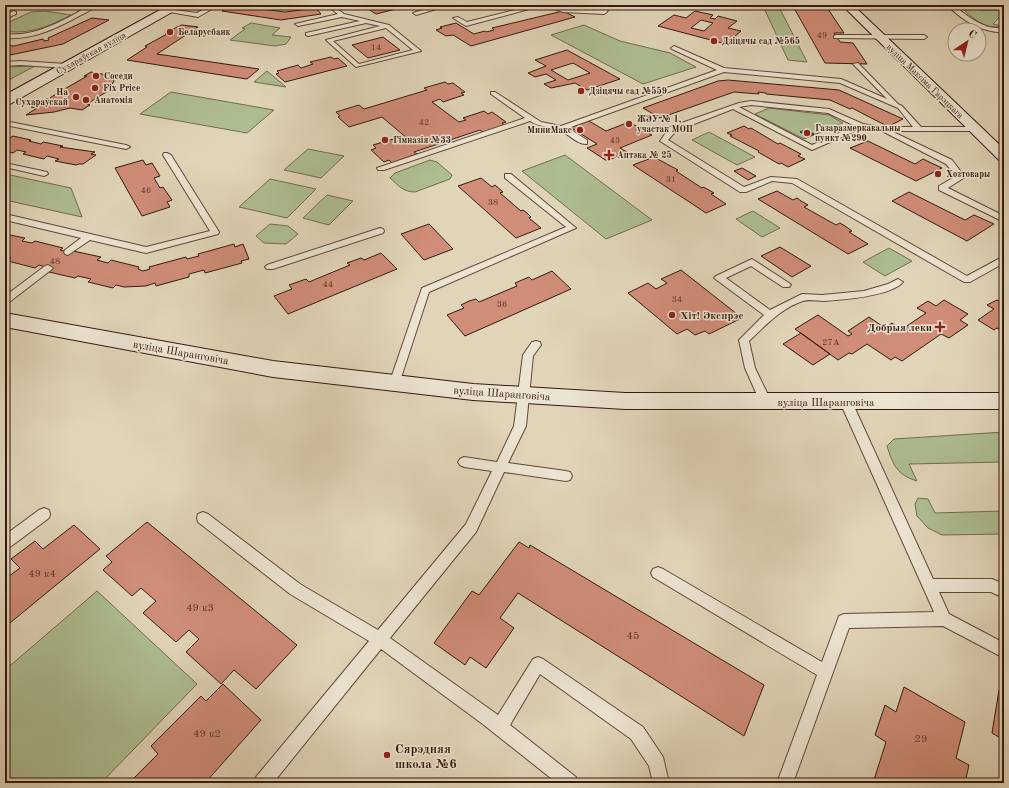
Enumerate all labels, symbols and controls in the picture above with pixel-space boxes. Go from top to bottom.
north arrow [947,22,987,62]
marker: Беларусбанк [165,27,175,37]
place label: Беларусбанк [178,28,231,37]
text: С [966,28,978,42]
street label: Сухараўская вуліца [55,30,128,76]
house number: 49 [817,31,827,40]
marker: Дзіцячы сад №565 [709,36,719,46]
place label: Дзіцячы сад №565 [722,36,800,46]
street label: вуліца Максіма Гарэцкага [885,42,965,121]
house number: 14 [371,43,381,52]
marker: Соседи [91,71,101,81]
place label: Соседи [104,72,133,81]
marker: Fix Price [90,83,100,93]
place label: Fix Price [103,84,140,93]
marker: Дзіцячы сад №559 [576,86,586,96]
place label: Дзіцячы сад №559 [589,86,667,96]
place label: На Сухараўскай [16,88,68,107]
marker: На Сухараўскай [71,92,81,102]
marker: Анатомія [81,95,91,105]
place label: Анатомія [94,96,133,105]
place label: ЖЭУ № 1, участак МОП [637,115,693,134]
house number: 42 [419,118,429,127]
marker: ЖЭУ № 1, участак МОП [624,119,634,129]
place label: Газаразмеркавальны пункт №290 [815,124,900,143]
marker: МиниМакс [575,125,585,135]
place label: МиниМакс [527,126,572,135]
marker: Газаразмеркавальны пункт №290 [802,128,812,138]
marker: Гімназія №33 [380,135,390,145]
place label: Гімназія №33 [393,136,451,145]
house number: 43 [610,136,620,145]
marker: Аптэка № 25 [604,150,614,160]
place label: Аптэка № 25 [617,150,672,160]
marker: Хозтовары [933,169,943,179]
place label: Хозтовары [946,170,990,179]
house number: 31 [666,175,676,184]
house number: 46 [141,186,151,195]
house number: 38 [488,198,498,207]
house number: 48 [50,257,60,266]
house number: 44 [323,280,333,289]
house number: 34 [672,295,682,304]
house number: 36 [497,300,507,309]
marker: Хіт! Экспрэс [667,310,677,320]
place label: Хіт! Экспрэс [680,311,744,322]
marker: Добрыя леки [935,322,945,332]
place label: Добрыя леки [867,323,932,334]
house number: 27А [822,338,840,347]
street label: вуліца Шаранговіча [132,340,230,367]
street label: вуліца Шаранговіча [453,386,551,403]
street label: вуліца Шаранговіча [777,398,875,409]
house number: 49 к4 [28,569,56,580]
house number: 49 к3 [186,603,214,614]
house number: 45 [627,631,639,642]
house number: 49 к2 [193,729,221,740]
house number: 29 [915,734,927,745]
place label: Сярэдняя школа №6 [395,743,457,771]
marker: Сярэдняя школа №6 [382,750,392,760]

